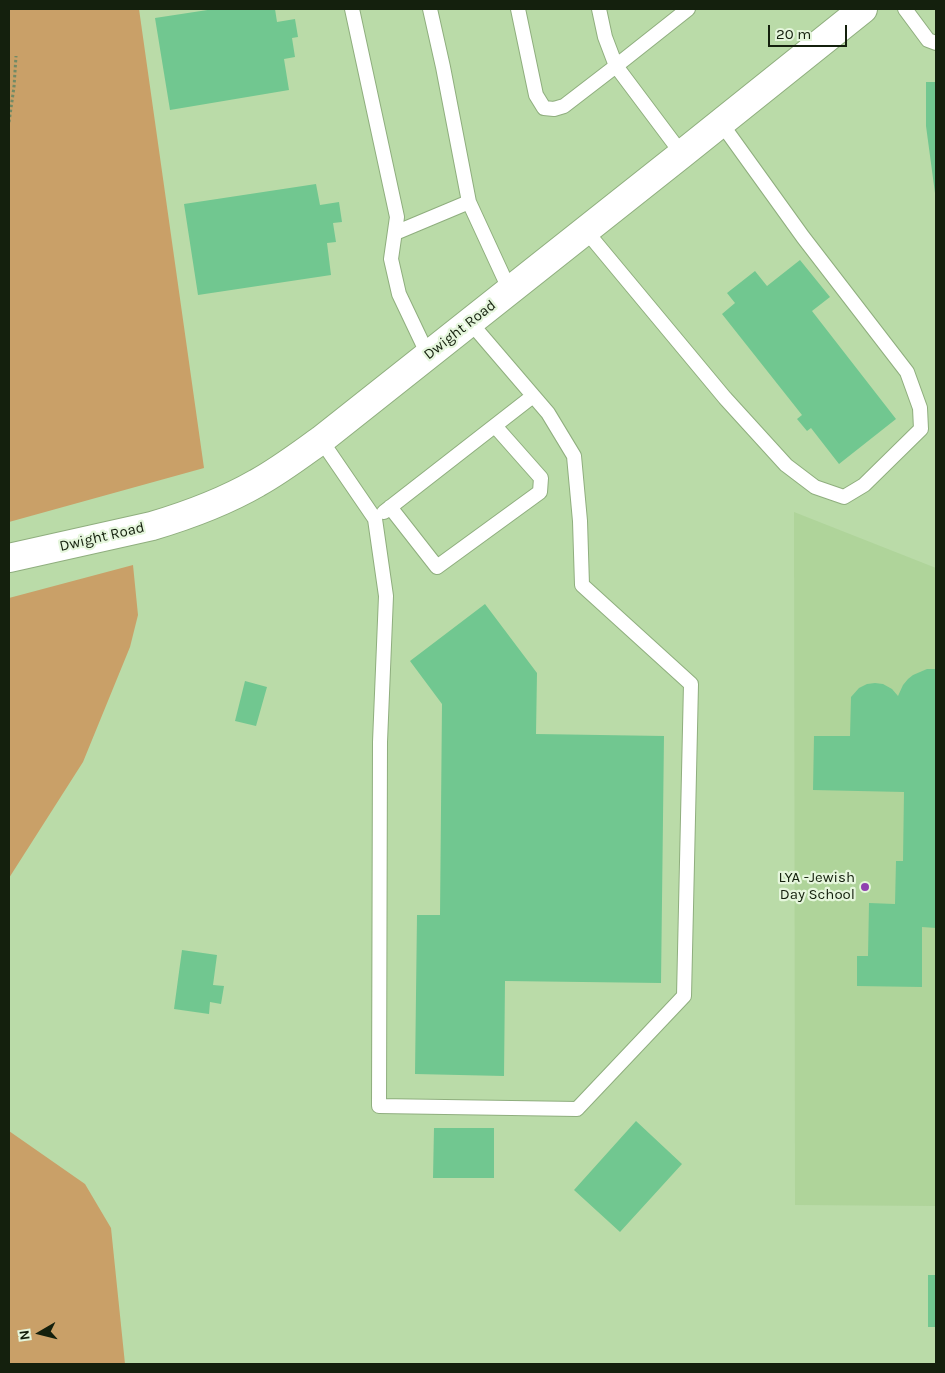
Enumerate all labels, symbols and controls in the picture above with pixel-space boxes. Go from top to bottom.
scale bar [770,15,849,47]
text: 20 m [776,25,811,43]
street label: Dwight Road [420,296,500,364]
street label: Dwight Road [58,519,146,555]
place label: LYA -Jewish Day School [778,869,855,904]
marker: LYA -Jewish Day School [859,881,871,893]
north arrow [15,1308,65,1358]
text: N [16,1329,34,1341]

